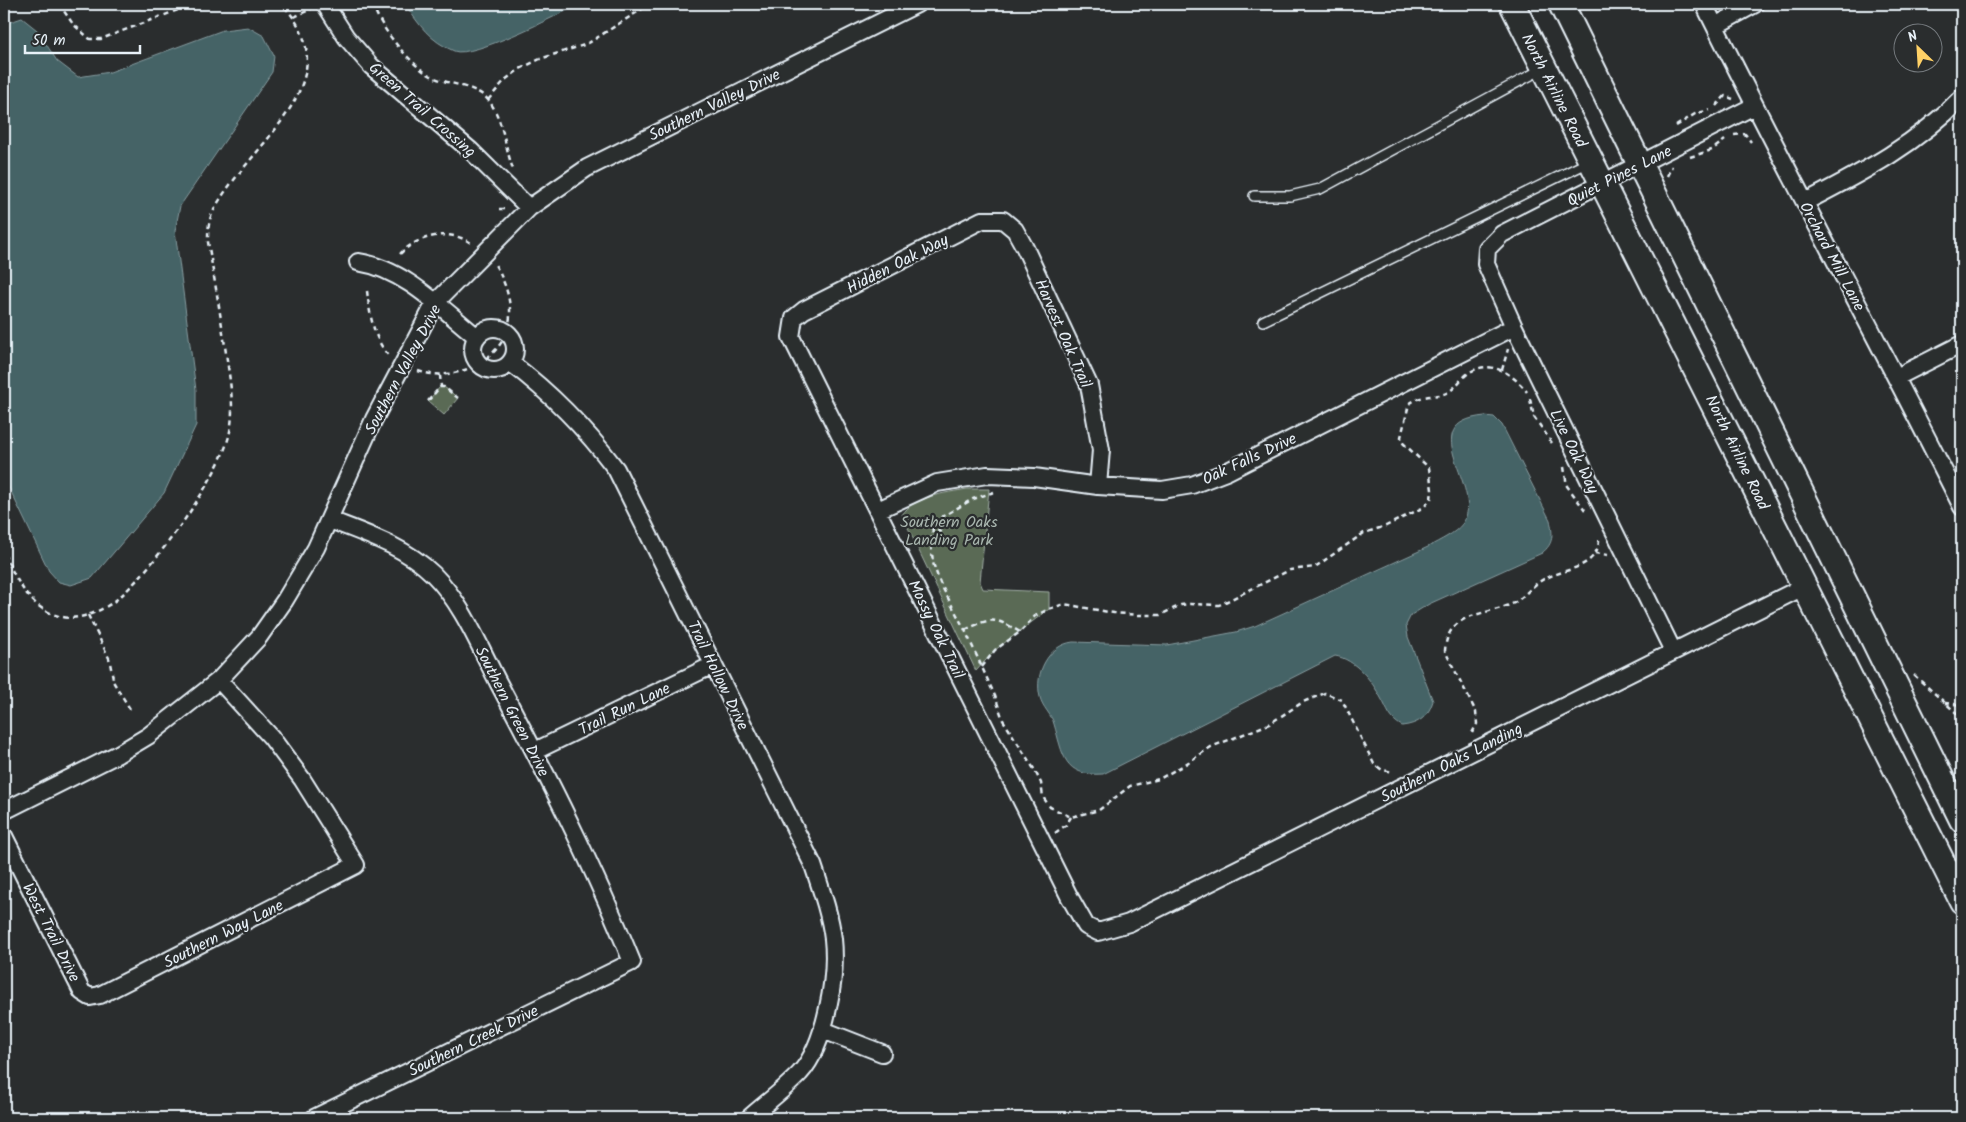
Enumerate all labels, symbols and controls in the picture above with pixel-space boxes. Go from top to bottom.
scale bar [25,22,140,54]
north arrow [1894,22,1944,72]
text: N [1904,25,1922,49]
text: 50 m [32,29,66,53]
street label: North Airline Road [1514,29,1594,153]
street label: Green Trail Crossing [363,56,481,164]
street label: Southern Valley Drive [644,63,785,148]
street label: Quiet Pines Lane [1563,139,1677,214]
street label: Orchard Mill Lane [1792,198,1871,316]
street label: Hidden Oak Way [842,228,953,301]
street label: Harvest Oak Trail [1027,275,1098,392]
street label: Southern Valley Drive [358,300,448,439]
street label: North Airline Road [1698,391,1776,515]
street label: Live Oak Way [1542,405,1605,499]
street label: Oak Falls Drive [1198,427,1301,492]
park label: Southern Oaks Landing Park [900,510,998,553]
street label: Mossy Oak Trail [901,576,971,684]
street label: Trail Hollow Drive [680,617,755,735]
street label: Southern Green Drive [468,642,555,781]
street label: Trail Run Lane [574,676,675,742]
street label: Southern Oaks Landing [1376,717,1527,810]
street label: West Trail Drive [15,879,86,986]
street label: Southern Way Lane [159,893,288,975]
street label: Southern Creek Drive [404,999,543,1084]

